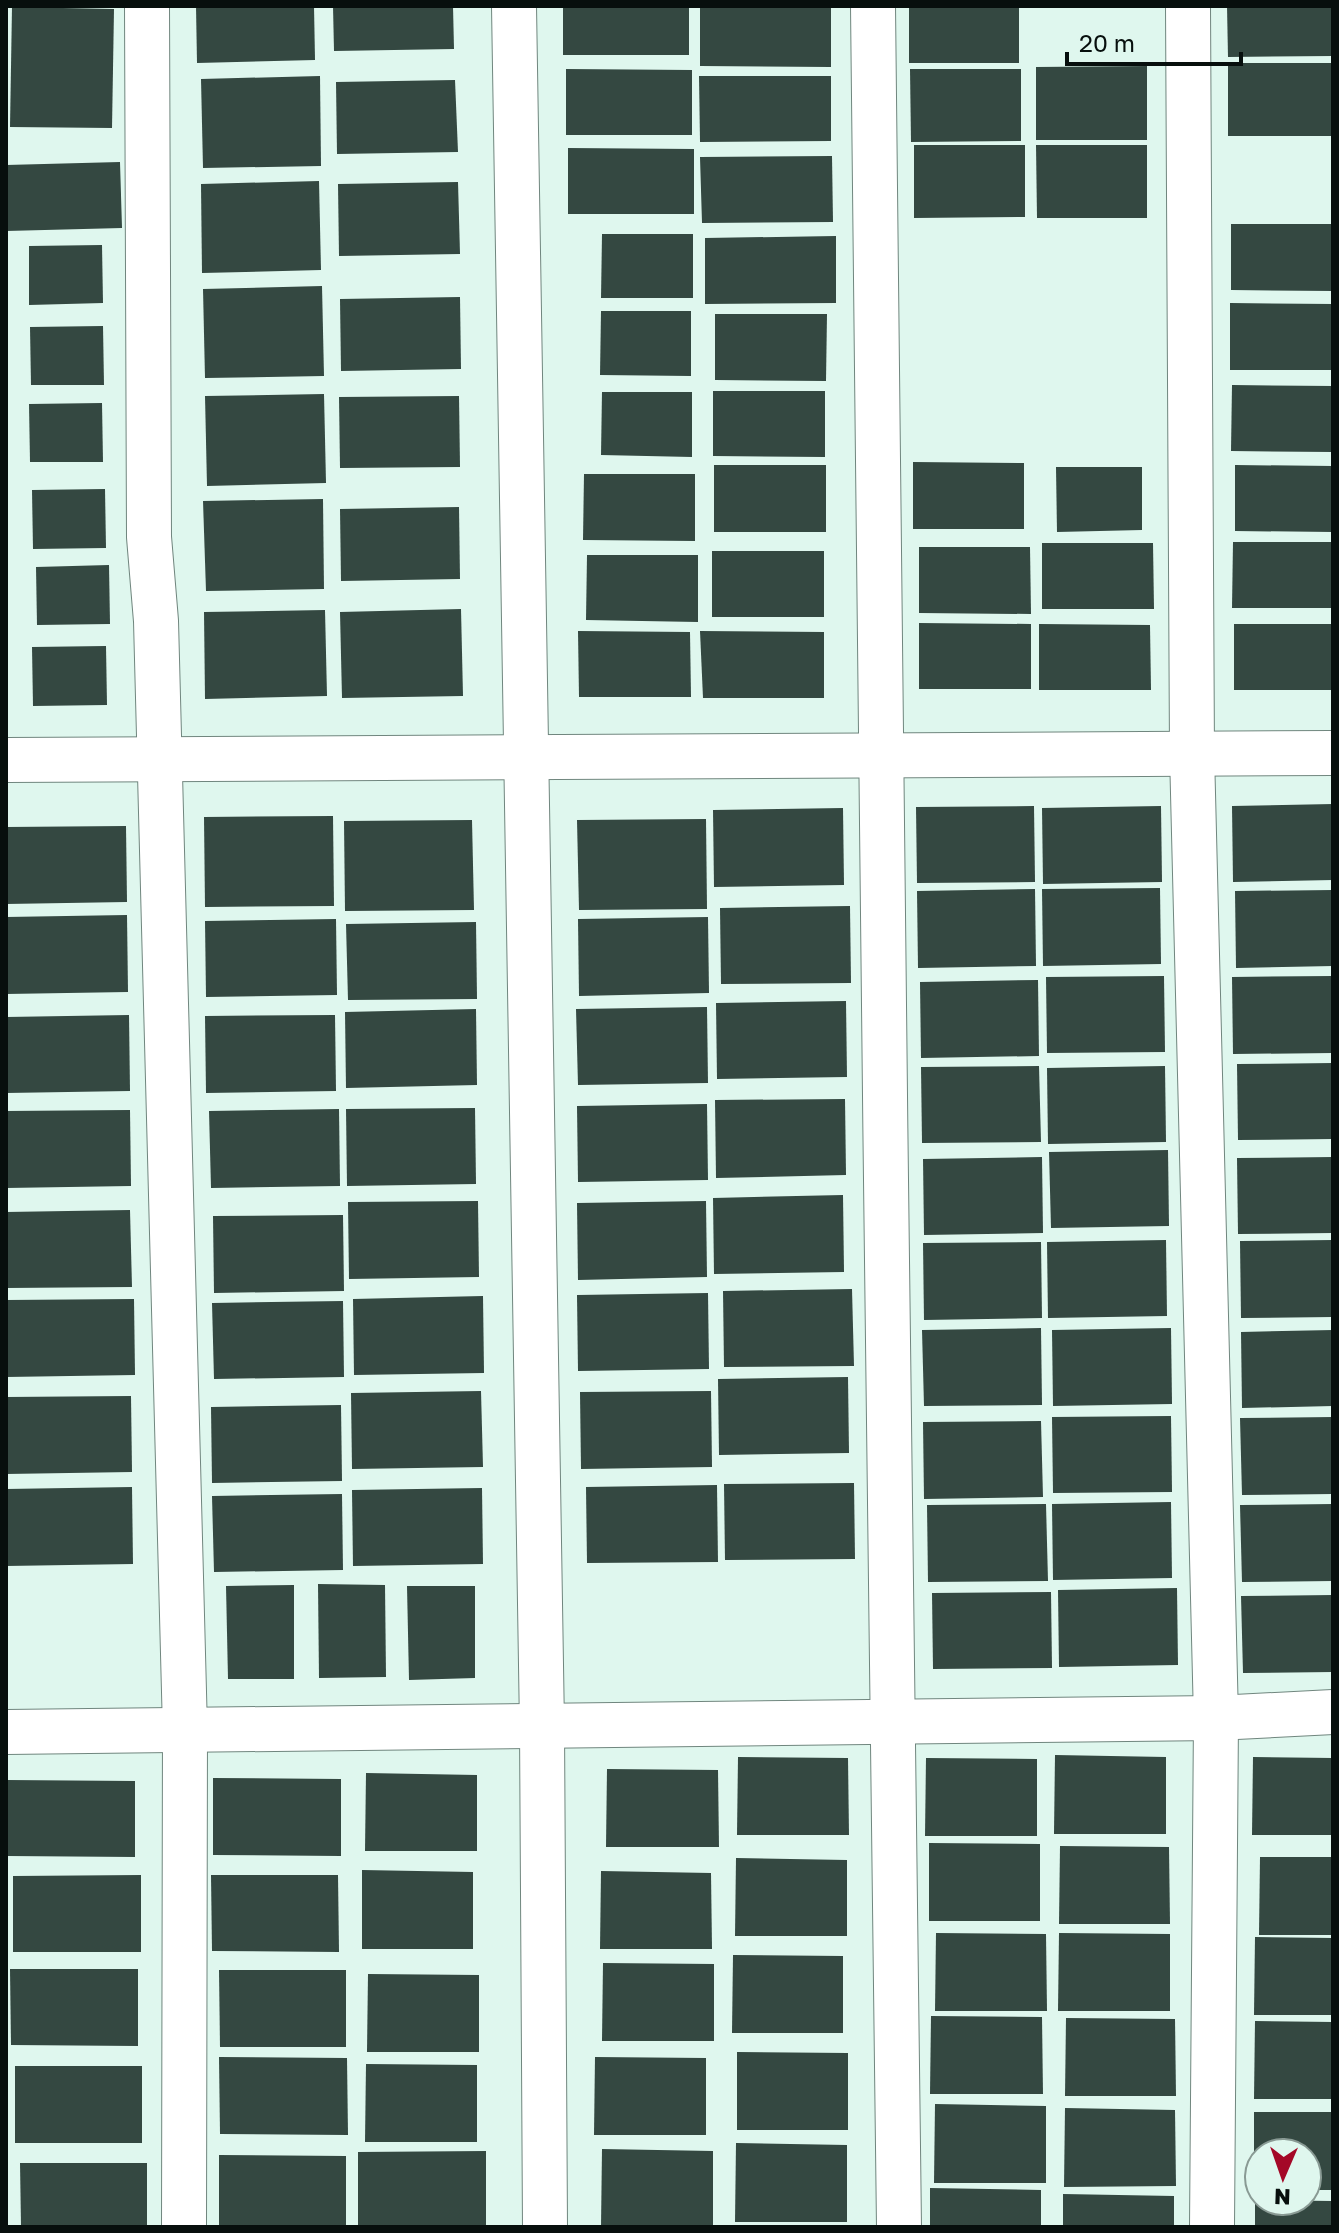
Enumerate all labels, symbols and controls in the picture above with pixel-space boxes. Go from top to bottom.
scale bar [1067,16,1241,66]
text: 20 m [1079,28,1135,57]
north arrow [1243,2137,1323,2217]
text: N [1273,2184,1291,2211]

